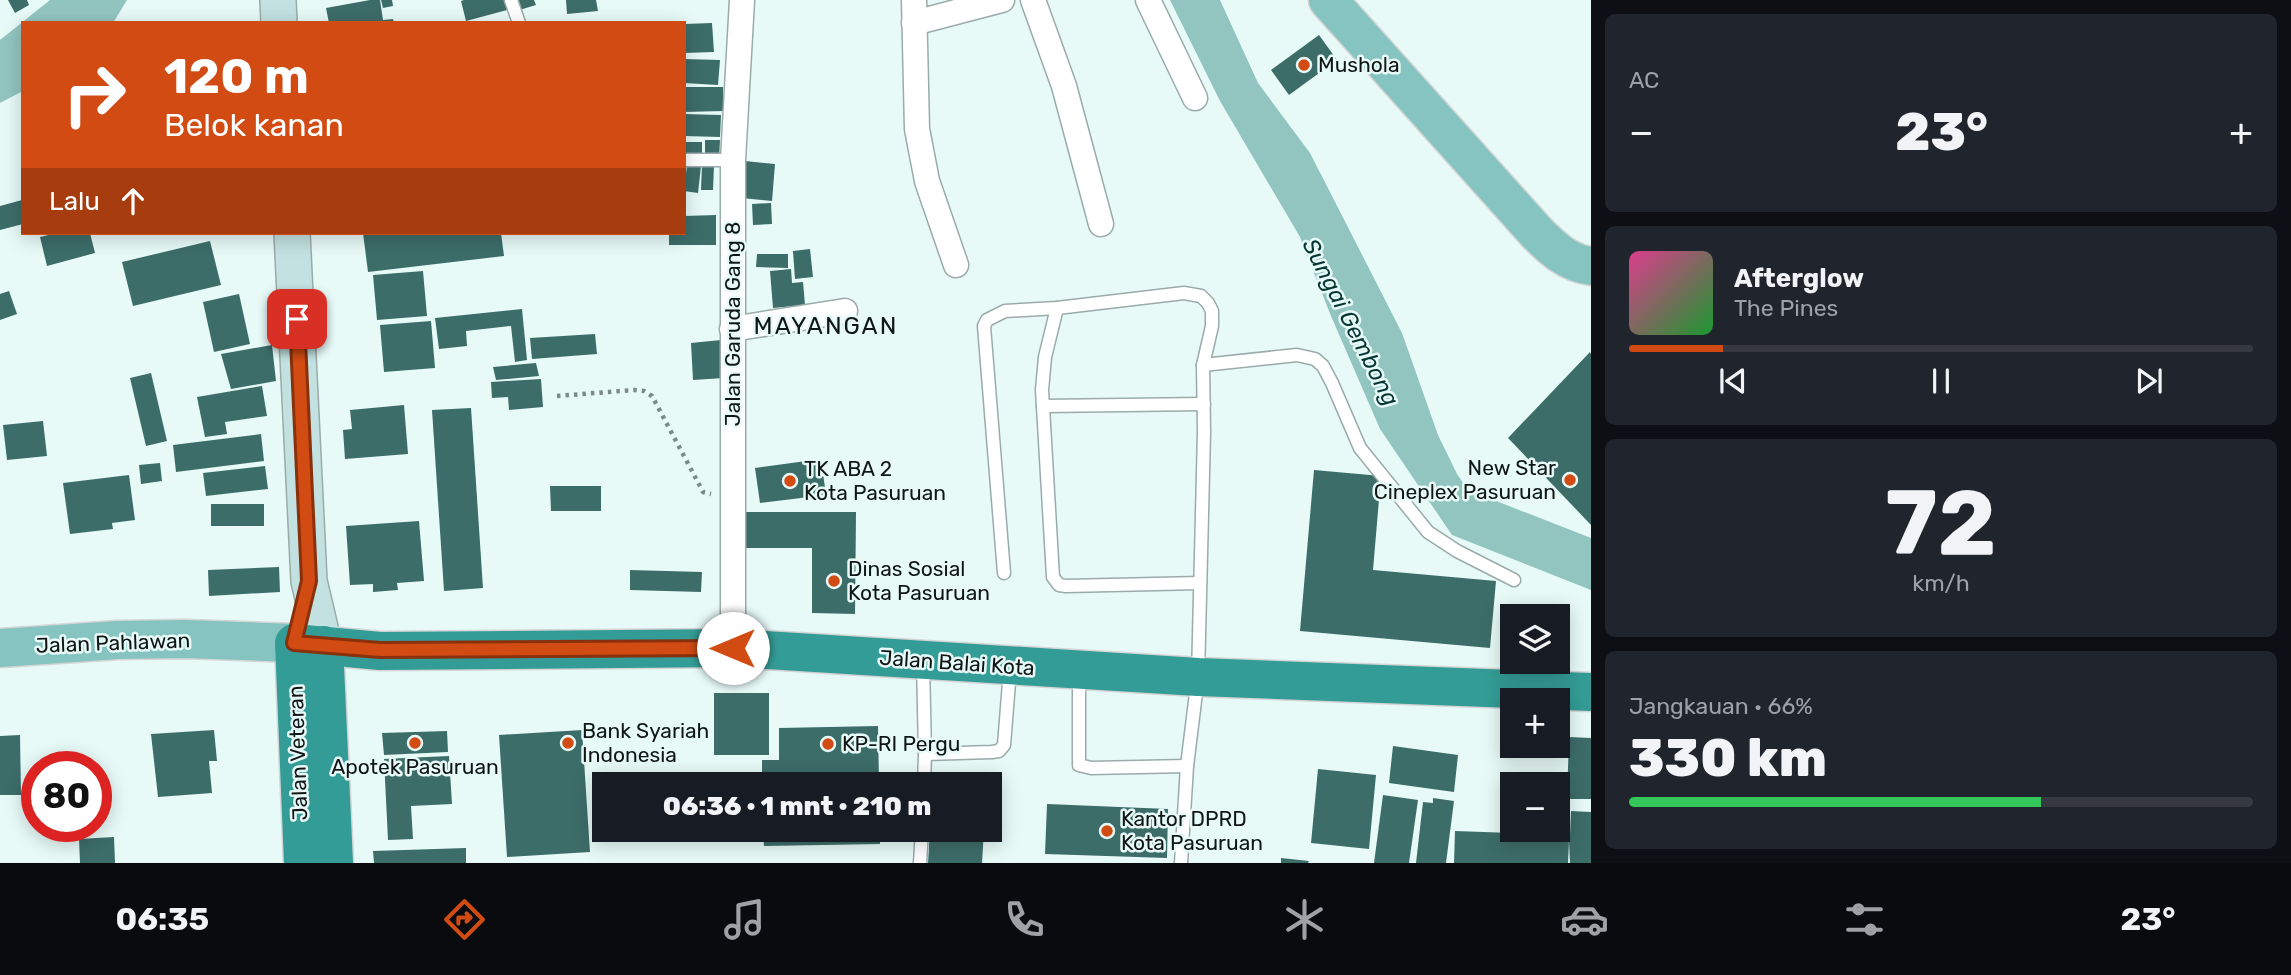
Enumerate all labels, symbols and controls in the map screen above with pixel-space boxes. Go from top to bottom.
text: 120 m [164,47,309,105]
icon: right [49,49,140,140]
place label: Mushola [1318,52,1400,77]
marker: Mushola [1296,57,1312,73]
text: AC [1629,66,1659,94]
text: 23° [1895,101,1988,163]
text: Belok kanan [164,106,344,144]
text: − [1629,109,1654,155]
text: + [2229,109,2253,155]
icon: ahead [114,182,152,220]
text: Lalu [49,186,100,217]
street label: Jalan Garuda Gang 8 [720,222,745,426]
water label: Sungai Gembong [1297,234,1405,410]
text: Afterglow [1734,263,1864,294]
pin [267,289,327,349]
text: The Pines [1734,294,1838,322]
icon: arrive [278,300,316,338]
district label: MAYANGAN [754,312,898,340]
icon: previous [1714,362,1752,400]
icon: pause [1922,362,1960,400]
icon: next [2130,362,2168,400]
place label: New Star Cineplex Pasuruan [1374,455,1556,504]
place label: TK ABA 2 Kota Pasuruan [804,456,946,505]
text: 72 [1885,469,1997,577]
marker: New Star Cineplex Pasuruan [1562,472,1578,488]
marker: TK ABA 2 Kota Pasuruan [782,473,798,489]
place label: Dinas Sosial Kota Pasuruan [848,556,990,605]
text: km/h [1912,569,1970,597]
marker: Dinas Sosial Kota Pasuruan [826,573,842,589]
map controls [1500,604,1570,842]
button: layers [1500,604,1570,674]
position arrow [696,611,770,685]
street label: Jalan Pahlawan [35,627,191,658]
street label: Jalan Balai Kota [879,645,1036,680]
street label: Jalan Veteran [283,685,312,821]
button: + [1500,688,1570,758]
text: Jangkauan · 66% [1629,692,1813,720]
place label: Bank Syariah Indonesia [582,718,709,767]
text: 330 km [1629,727,1827,789]
place label: KP-RI Pergu [842,731,960,756]
marker: Apotek Pasuruan [407,735,423,751]
marker: Bank Syariah Indonesia [560,735,576,751]
marker: KP-RI Pergu [820,736,836,752]
speed limit sign: 80 [21,751,112,842]
place label: Apotek Pasuruan [331,754,499,779]
button: − [1500,772,1570,842]
text: 06:36 · 1 mnt · 210 m [663,791,931,822]
place label: Kantor DPRD Kota Pasuruan [1121,806,1263,855]
marker: Kantor DPRD Kota Pasuruan [1099,823,1115,839]
icon: directions [440,895,489,944]
icon: music [720,895,769,944]
icon: phone [1000,895,1049,944]
icon: climate [1280,895,1329,944]
icon: car [1560,895,1609,944]
icon: filters [1840,895,1889,944]
text: 06:35 [116,900,209,938]
text: 23° [2120,900,2175,938]

